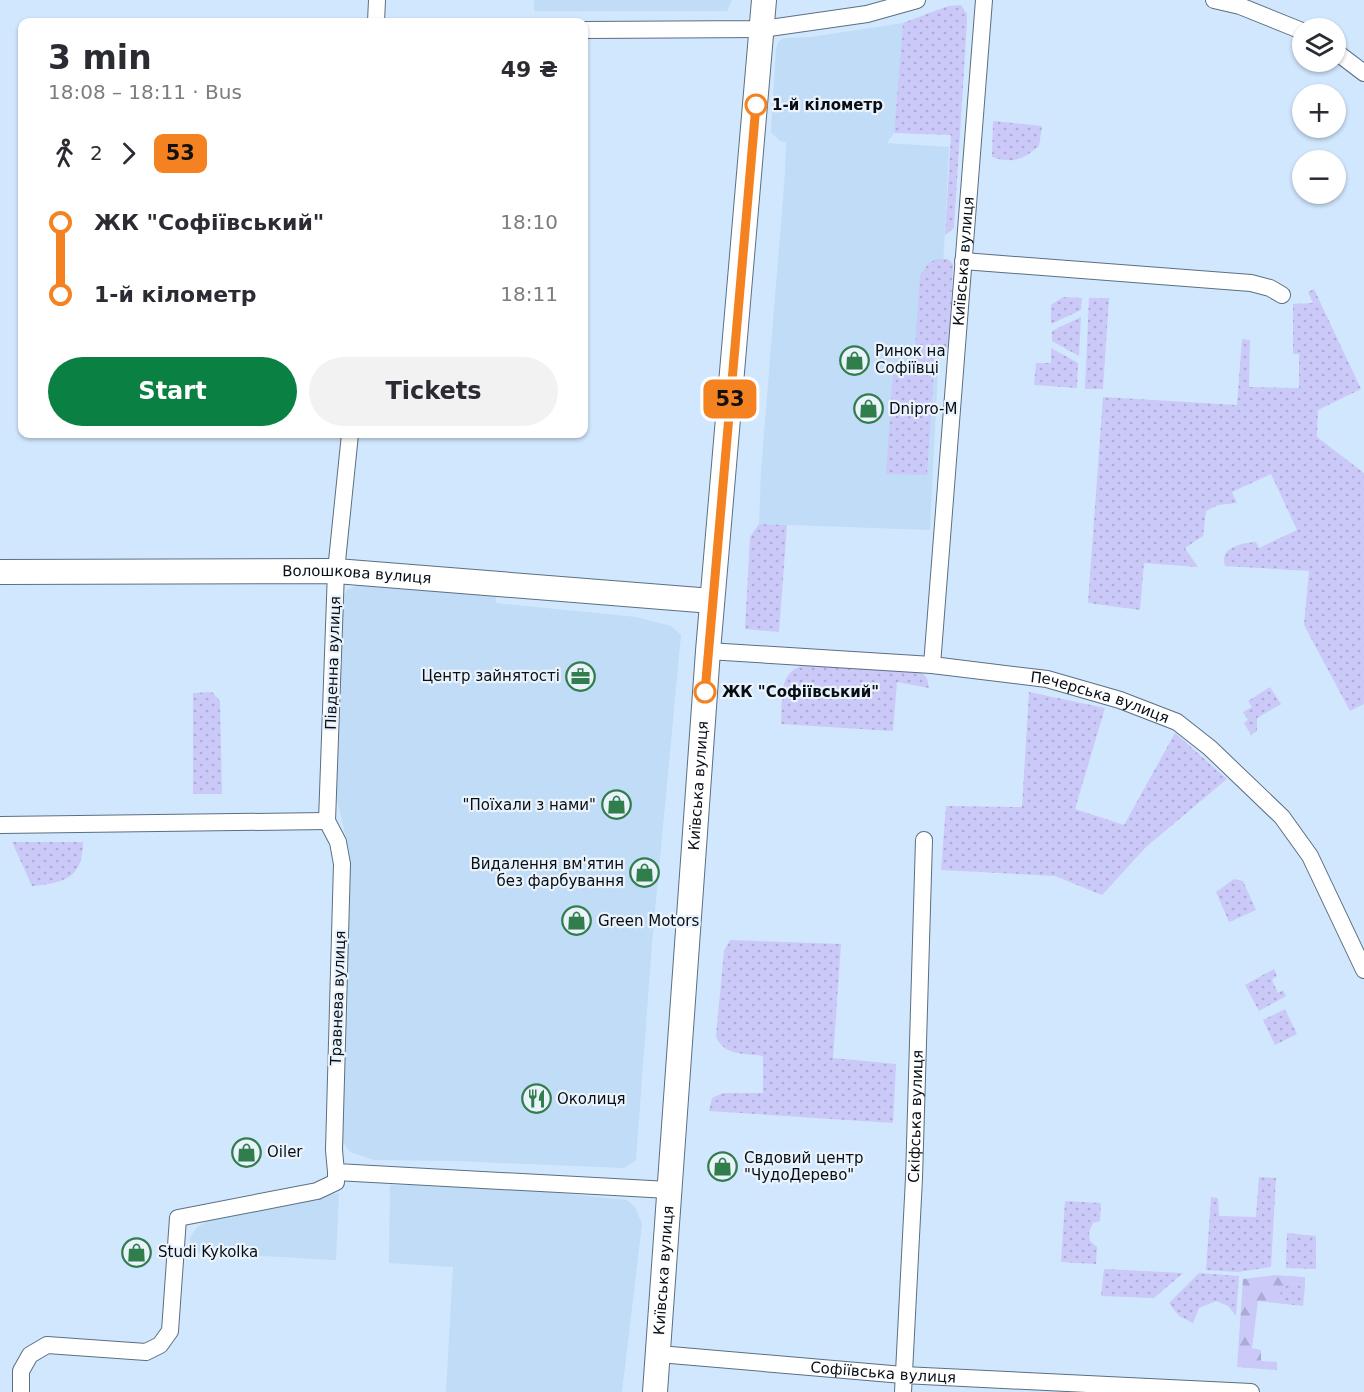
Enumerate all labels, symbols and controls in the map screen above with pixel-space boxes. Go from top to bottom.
map controls [1292,18,1346,204]
button: layers [1292,18,1346,72]
text: 3 min [48,38,152,77]
text: 49 ₴ [501,57,558,82]
text: 18:08 – 18:11 · Bus [48,80,242,104]
button: + [1292,84,1346,138]
marker: 1-й кілометр [745,94,767,116]
place label: 1-й кілометр [772,96,883,114]
icon: walk [48,137,81,170]
icon: forward [112,137,145,170]
text: 2 [90,141,103,165]
text: 53 [166,141,195,165]
button: − [1292,150,1346,204]
street label: Київська вулиця [950,196,978,327]
text: ЖК "Софіївський" [94,210,324,235]
text: 18:10 [500,210,558,234]
text: 1-й кілометр [94,282,257,307]
text: 18:11 [500,282,558,306]
place label: Ринок на Софіївці [875,342,946,377]
shop icon: Ринок на Софіївці [838,344,870,376]
button: Start [48,357,297,426]
button: Tickets [309,357,558,426]
line badge: 53 [703,380,757,418]
text: 53 [715,387,745,411]
shop icon: Dnipro-M [852,393,884,425]
place label: Dnipro-M [889,400,957,418]
street label: Волошкова вулиця [282,562,432,588]
street label: Південна вулиця [322,596,344,730]
office icon: Центр зайнятості [565,660,597,692]
place label: Центр зайнятості [421,667,560,685]
street label: Печерська вулиця [1029,668,1172,727]
marker: ЖК "Софіївський" [694,681,716,703]
place label: ЖК "Софіївський" [722,683,879,701]
street label: Київська вулиця [685,720,712,851]
shop icon: "Поїхали з нами" [601,789,633,821]
place label: "Поїхали з нами" [463,796,596,814]
place label: Видалення вм'ятин без фарбування [471,855,624,890]
shop icon: Видалення вм'ятин без фарбування [629,857,661,889]
shop icon: Green Motors [561,905,593,937]
place label: Green Motors [598,912,700,930]
street label: Травнева вулиця [327,930,349,1067]
street label: Скіфська вулиця [905,1050,927,1183]
restaurant icon: Околиця [520,1083,552,1115]
place label: Околиця [557,1090,626,1108]
shop icon: Oiler [230,1136,262,1168]
place label: Oiler [267,1143,303,1161]
place label: Свдовий центр "ЧудоДерево" [744,1149,863,1184]
shop icon: Свдовий центр "ЧудоДерево" [707,1151,739,1183]
street label: Київська вулиця [650,1205,677,1336]
shop icon: Studi Kykolka [121,1236,153,1268]
place label: Studi Kykolka [158,1243,258,1261]
street label: Софіївська вулиця [810,1358,957,1387]

